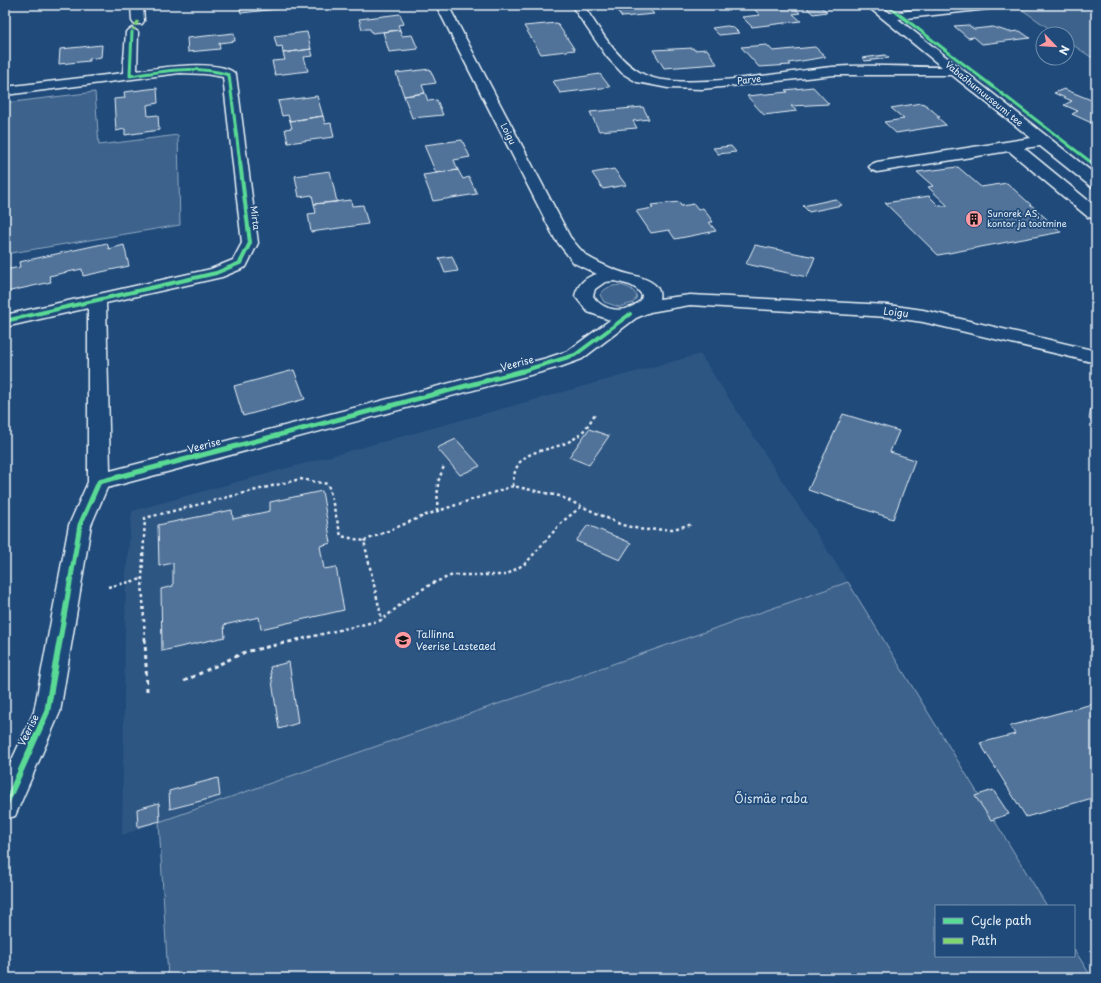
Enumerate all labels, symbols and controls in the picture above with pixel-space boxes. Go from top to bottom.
north arrow [1035,26,1075,66]
text: N [1055,43,1074,58]
street label: Vabaõhumuuseumi tee [942,57,1027,129]
street label: Parve [736,71,762,87]
street label: Loigu [498,120,520,147]
street label: Mirta [248,205,264,231]
place label: Sunorek AS, kontor ja tootmine [987,206,1067,230]
building icon: Sunorek AS, kontor ja tootmine [964,209,984,229]
street label: Loigu [883,303,910,320]
street label: Veerise [499,351,535,374]
street label: Veerise [186,433,222,456]
place label: Tallinna Veerise Lasteaed [416,626,496,653]
school or university icon: Tallinna Veerise Lasteaed [393,630,413,650]
street label: Veerise [13,711,42,748]
park label: Õismäe raba [734,789,808,807]
legend [935,905,1075,957]
text: Cycle path [971,911,1032,929]
text: Path [971,931,997,949]

